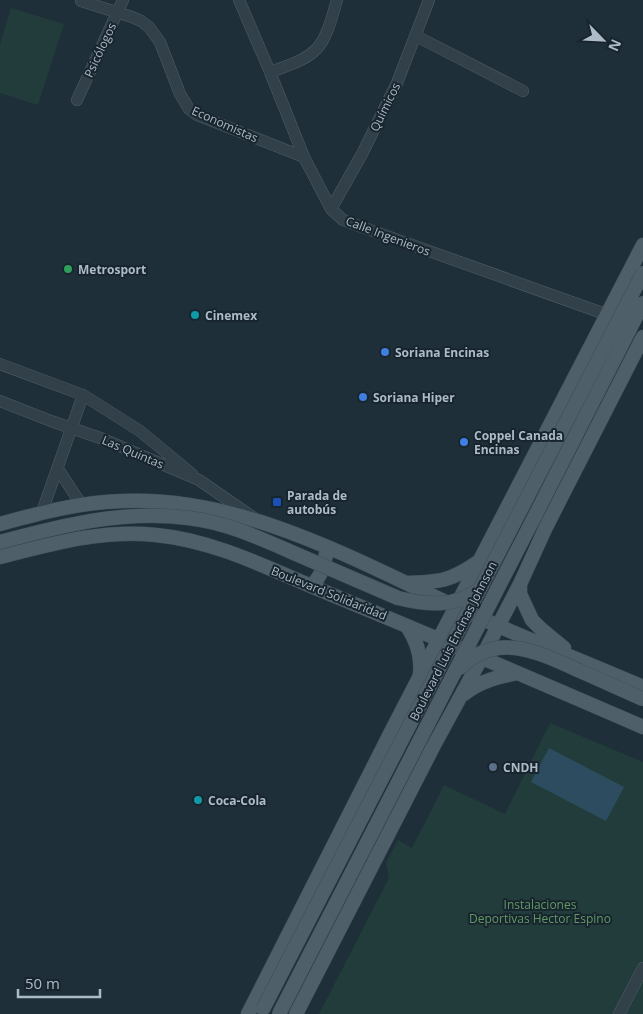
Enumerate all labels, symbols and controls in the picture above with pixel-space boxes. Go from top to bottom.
north arrow [578,15,628,65]
street label: Psicólogos [80,20,120,80]
text: N [604,36,626,55]
street label: Químicos [366,79,404,134]
street label: Economistas [189,102,261,146]
street label: Calle Ingenieros [343,212,433,260]
place label: Metrosport [78,261,146,278]
marker: Metrosport [62,263,74,275]
place label: Cinemex [205,307,257,324]
marker: Cinemex [189,309,201,321]
place label: Soriana Encinas [395,344,489,361]
marker: Soriana Encinas [379,346,391,358]
place label: Soriana Hiper [373,389,455,406]
marker: Soriana Hiper [357,391,369,403]
place label: Coppel Canada Encinas [474,427,563,458]
street label: Las Quintas [100,431,167,473]
marker: Coppel Canada Encinas [458,436,470,448]
place label: Parada de autobús [287,487,347,518]
marker: Parada de autobús [271,496,283,508]
street label: Boulevard Luis Encinas Johnson [405,558,501,724]
street label: Boulevard Solidaridad [269,562,389,624]
place label: CNDH [503,759,538,776]
marker: CNDH [487,761,499,773]
place label: Coca-Cola [208,792,266,809]
marker: Coca-Cola [192,794,204,806]
park label: Instalaciones Deportivas Hector Espino [469,896,611,927]
scale bar [18,966,100,998]
text: 50 m [25,973,60,993]

